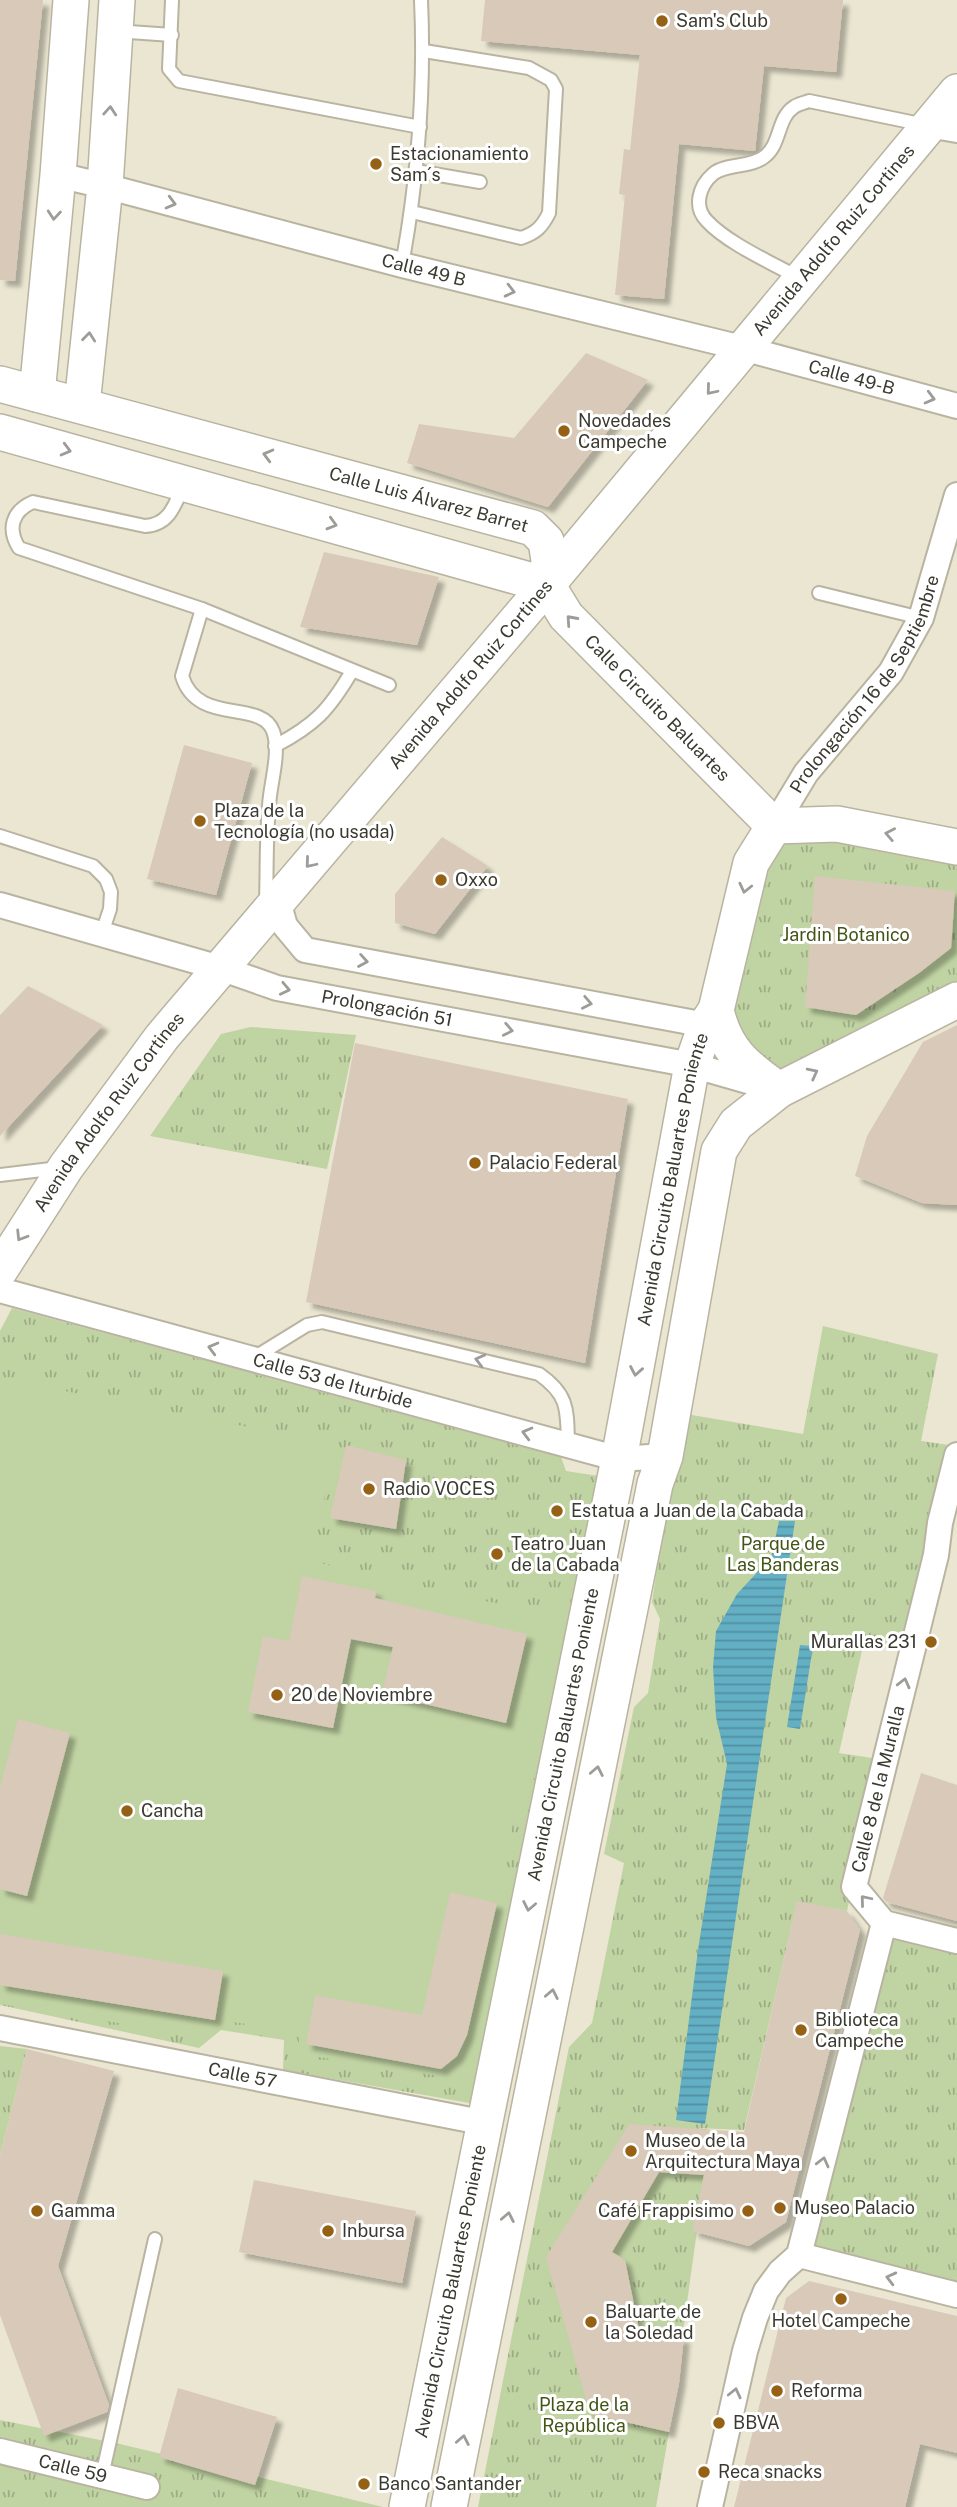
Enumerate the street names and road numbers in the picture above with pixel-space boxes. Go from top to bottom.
street label: Avenida Adolfo Ruiz Cortines [748,140,919,340]
street label: Calle 49 B [380,249,468,290]
street label: Calle 49-B [806,355,897,399]
street label: Calle Luis Álvarez Barret [327,462,531,536]
street label: Prolongación 16 de Septiembre [785,572,943,797]
street label: Avenida Adolfo Ruiz Cortines [384,576,557,773]
street label: Calle Circuito Baluartes [581,630,734,785]
street label: Prolongación 51 [320,985,454,1030]
street label: Avenida Adolfo Ruiz Cortines [29,1008,188,1215]
street label: Avenida Circuito Baluartes Poniente [633,1030,713,1328]
street label: Calle 53 de Iturbide [251,1349,415,1412]
street label: Avenida Circuito Baluartes Poniente [523,1586,603,1883]
street label: Calle 8 de la Muralla [847,1703,908,1875]
street label: Calle 57 [207,2058,279,2092]
street label: Avenida Circuito Baluartes Poniente [410,2143,490,2440]
street label: Calle 59 [37,2450,109,2487]

